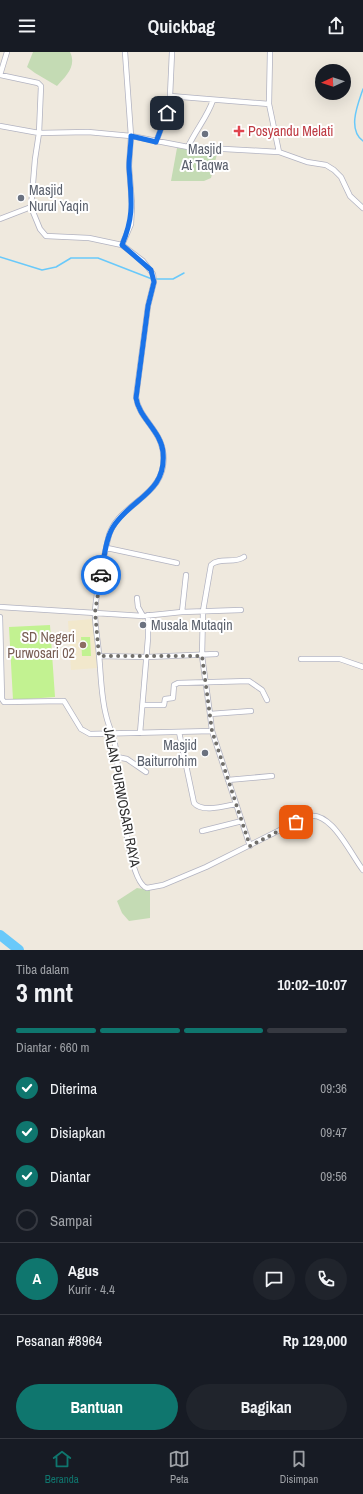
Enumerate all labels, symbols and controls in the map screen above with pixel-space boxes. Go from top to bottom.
text: Quickbag [148,14,215,39]
icon: menu [16,15,38,37]
icon: share [325,15,347,37]
north arrow [315,64,351,100]
map controls [315,64,351,100]
pin [150,96,184,130]
icon: home [156,102,178,124]
place label: Posyandu Melati [248,122,334,140]
marker: Posyandu Melati [233,125,245,137]
marker: Masjid At Taqwa [200,129,210,139]
place label: Masjid At Taqwa [180,140,229,174]
place label: Masjid Nurul Yaqin [29,181,89,215]
marker: Masjid Nurul Yaqin [16,193,26,203]
courier [81,555,121,595]
icon: car [90,564,112,586]
place label: Musala Mutaqin [151,616,233,634]
marker: Musala Mutaqin [138,620,148,630]
place label: SD Negeri Purwosari 02 [7,628,75,662]
marker: SD Negeri Purwosari 02 [78,640,88,650]
street label: JALAN PURWOSARI RAYA [100,725,144,869]
place label: Masjid Baiturrohim [137,736,197,770]
marker: Masjid Baiturrohim [200,748,210,758]
pin [279,805,313,839]
icon: bag [285,811,307,833]
text: Tiba dalam [16,961,69,978]
text: 10:02–10:07 [277,974,347,995]
text: 3 mnt [16,975,73,1010]
text: Diantar · 660 m [16,1039,89,1056]
icon: check [16,1077,38,1099]
text: Diterima [50,1078,97,1099]
text: 09:36 [320,1080,347,1097]
icon: check [16,1121,38,1143]
text: Disiapkan [50,1122,105,1143]
text: 09:47 [320,1124,347,1141]
icon: check [16,1165,38,1187]
text: Diantar [50,1166,90,1187]
text: 09:56 [320,1168,347,1185]
text: Sampai [50,1210,92,1231]
button: chat [253,1258,295,1300]
button: phone [305,1258,347,1300]
text: Agus [68,1260,99,1281]
text: A [33,1268,41,1289]
text: Kurir · 4.4 [68,1281,115,1298]
text: Pesanan #8964 [16,1330,102,1351]
text: Rp 129,000 [283,1330,347,1351]
button: Bantuan [16,1384,178,1430]
button: Bagikan [186,1384,347,1430]
tab: Beranda [45,1448,79,1486]
tab: Peta [168,1448,190,1486]
tab: Disimpan [280,1448,318,1486]

